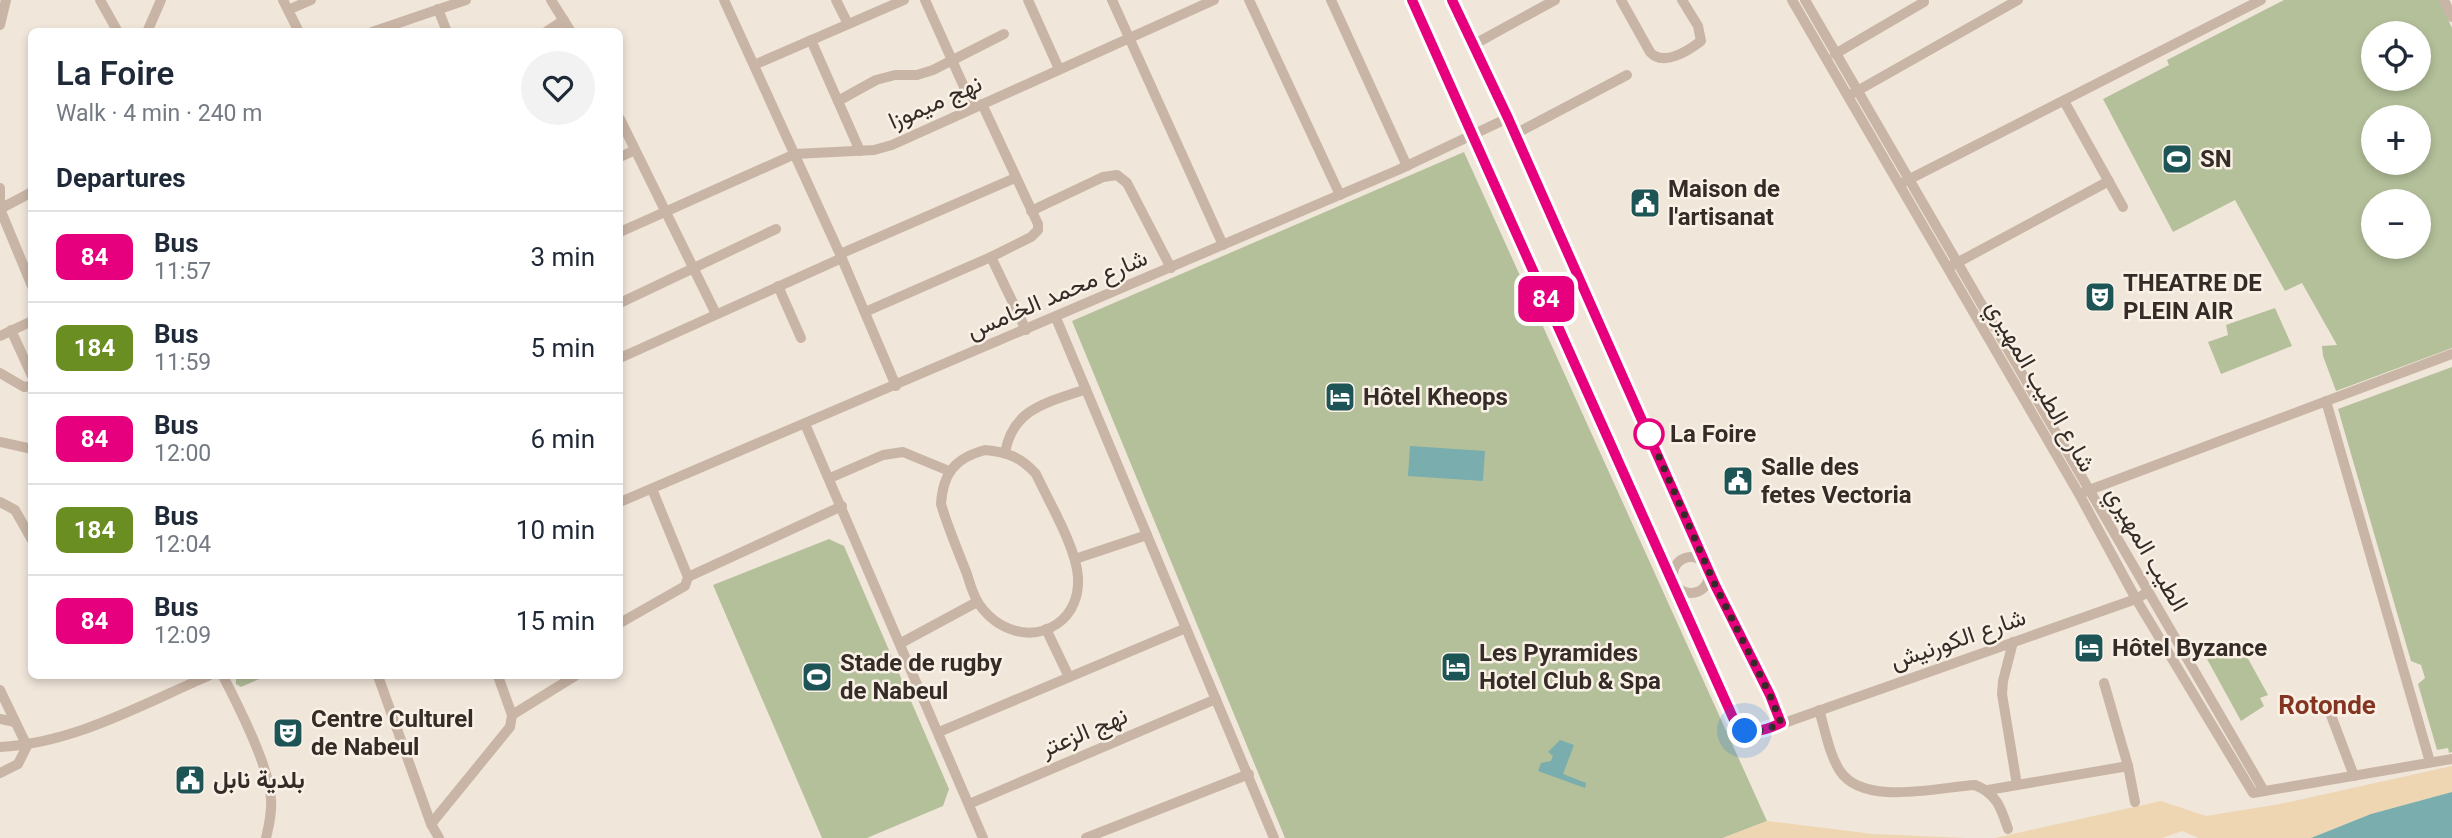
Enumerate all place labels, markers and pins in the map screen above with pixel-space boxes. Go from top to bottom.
sports icon: SN [2160,142,2194,176]
place label: SN [2200,145,2232,173]
place label: Maison de l'artisanat [1668,175,1780,231]
public building icon: Maison de l'artisanat [1628,186,1662,220]
place label: THEATRE DE PLEIN AIR [2123,269,2262,325]
theatre icon: THEATRE DE PLEIN AIR [2083,280,2117,314]
hotel icon: Hôtel Kheops [1323,380,1357,414]
place label: Hôtel Kheops [1363,383,1508,411]
marker: La Foire [1634,419,1664,449]
place label: La Foire [1670,420,1756,448]
place label: Salle des fetes Vectoria [1761,453,1912,509]
public building icon: Salle des fetes Vectoria [1721,464,1755,498]
hotel icon: Hôtel Byzance [2072,631,2106,665]
place label: Hôtel Byzance [2112,634,2267,662]
place label: Les Pyramides Hotel Club & Spa [1479,639,1661,695]
place label: Stade de rugby de Nabeul [840,649,1003,705]
hotel icon: Les Pyramides Hotel Club & Spa [1439,650,1473,684]
sports icon: Stade de rugby de Nabeul [800,660,834,694]
place label: Centre Culturel de Nabeul [311,705,474,761]
theatre icon: Centre Culturel de Nabeul [271,716,305,750]
public building icon: بلدية نابل [173,763,207,797]
place label: بلدية نابل [213,766,305,794]

